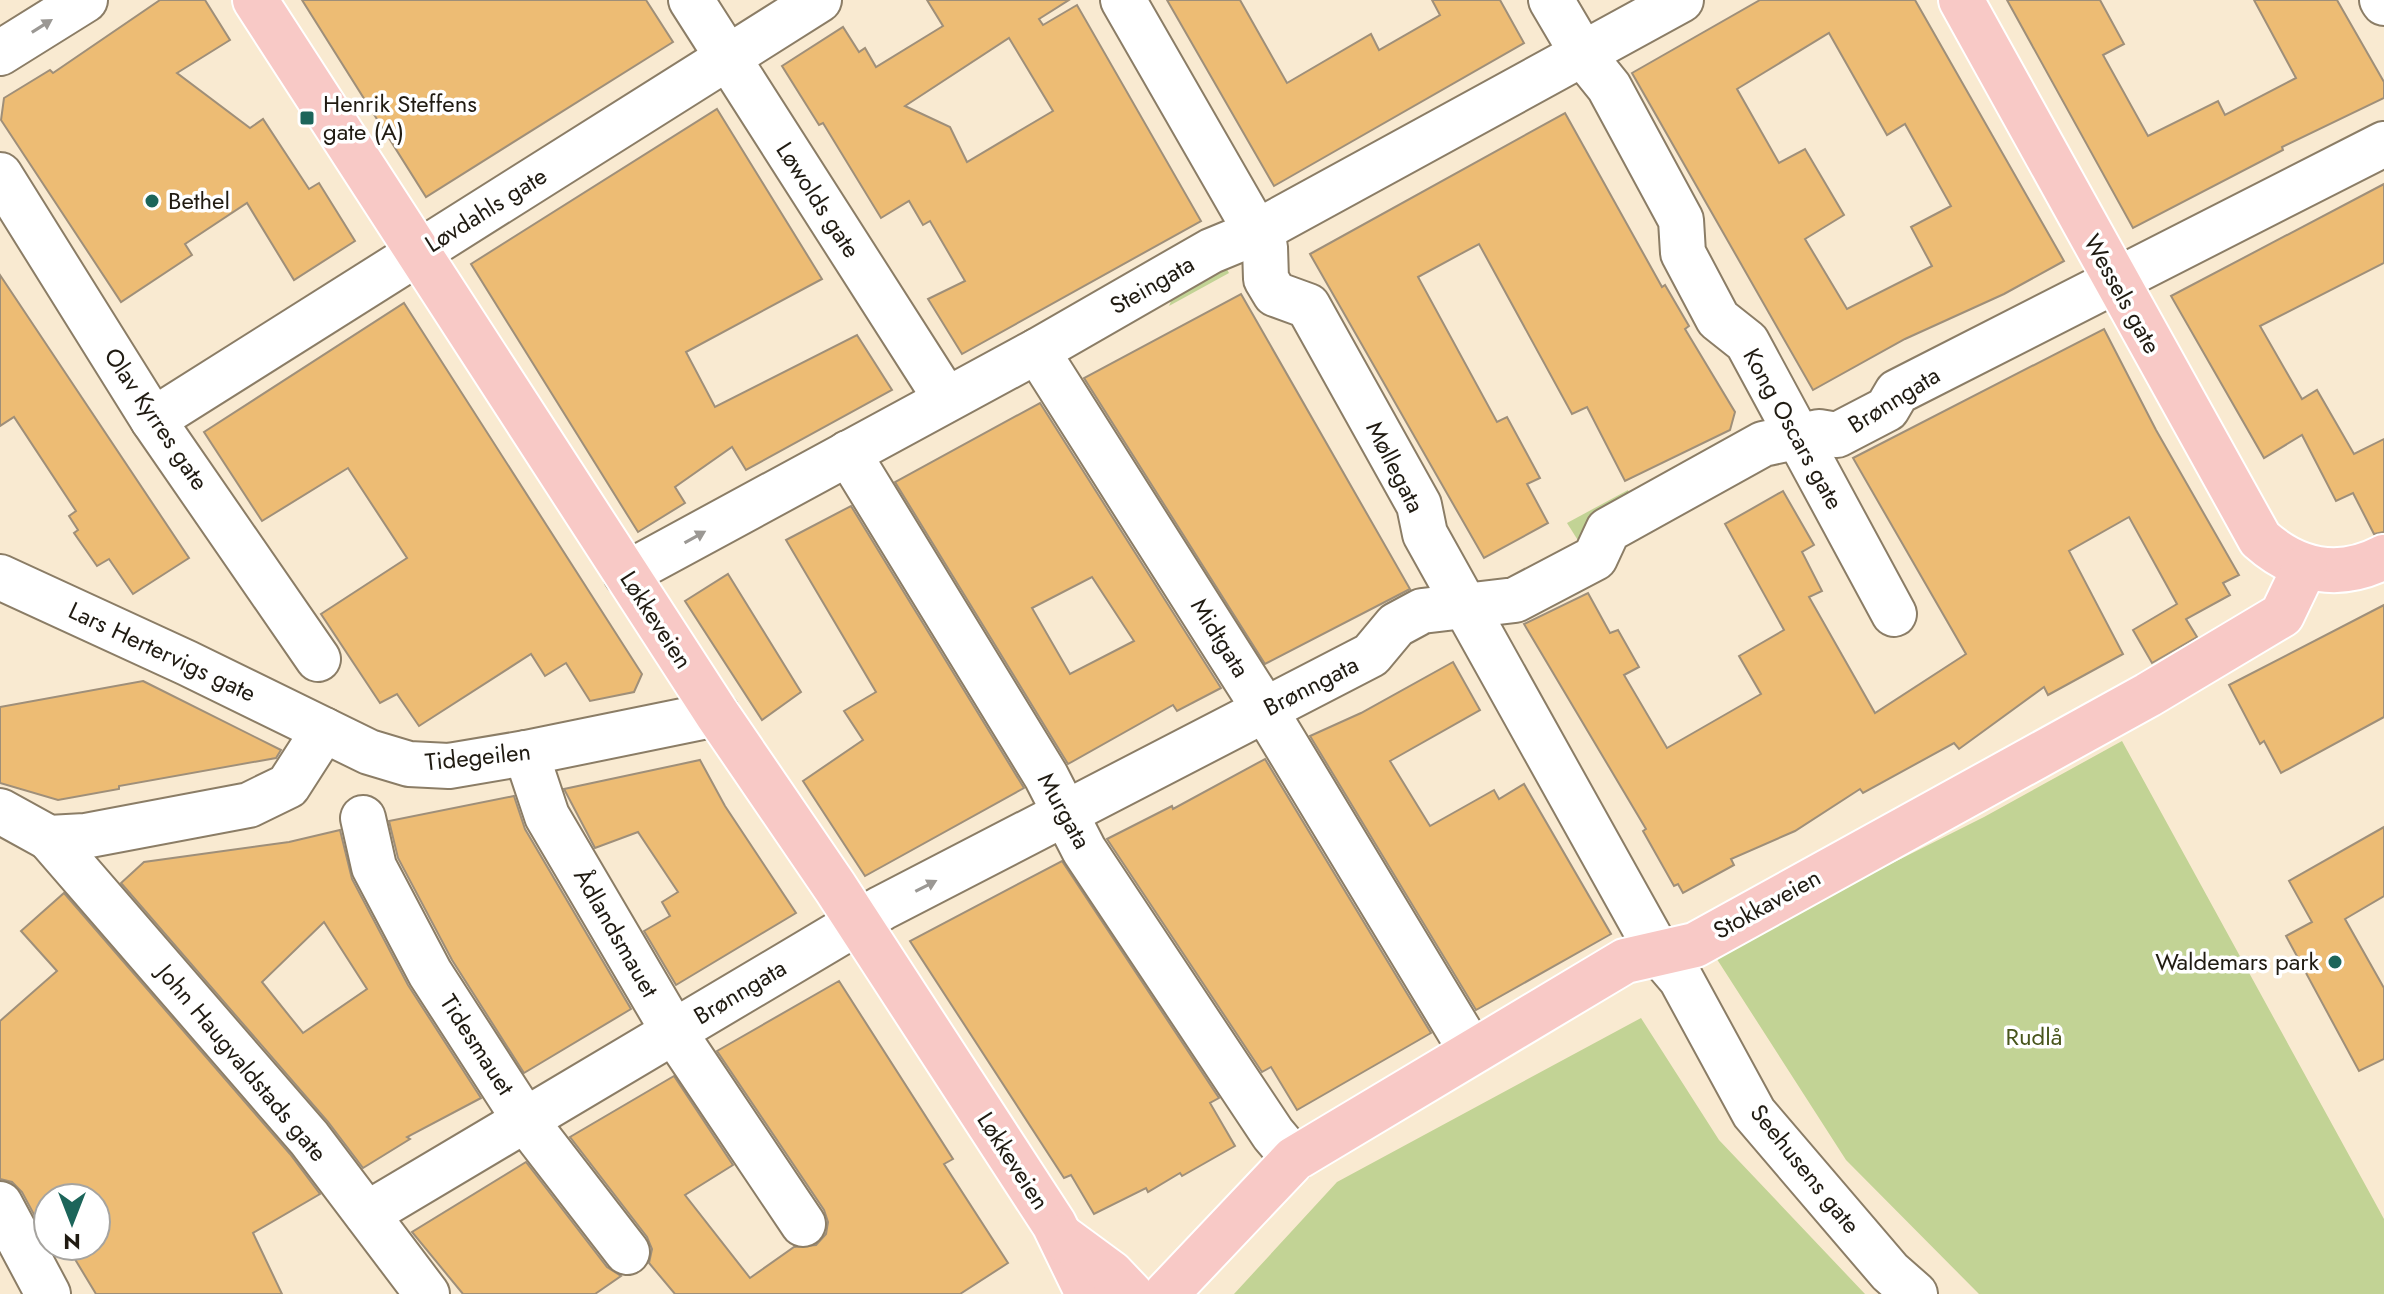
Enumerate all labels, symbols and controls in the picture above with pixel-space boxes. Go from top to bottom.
one-way arrow [32,19,53,34]
place label: Henrik Steffens gate (A) [323,86,477,149]
marker: Henrik Steffens gate (A) [298,109,316,127]
street label: Løwolds gate [768,135,869,265]
street label: Løvdahls gate [418,158,553,261]
place label: Bethel [168,183,230,218]
marker: Bethel [143,192,161,210]
street label: Wessels gate [2075,228,2170,360]
street label: Steingata [1103,246,1201,323]
street label: Olav Kyrres gate [96,340,217,497]
street label: Kong Oscars gate [1735,342,1852,516]
street label: Brønngata [1841,358,1946,442]
street label: Møllegata [1357,415,1433,519]
one-way arrow [683,530,706,544]
street label: Løkkeveien [612,564,701,676]
street label: Midtgata [1182,591,1258,684]
street label: Lars Hertervigs gate [63,593,262,710]
street label: Brønngata [1257,647,1364,724]
street label: Tidegeilen [423,734,533,779]
street label: Murgata [1029,766,1100,855]
street label: Stokkaveien [1707,860,1827,948]
street label: Ådlandsmauet [565,862,668,1004]
one-way arrow [914,879,937,892]
place label: Waldemars park [2155,944,2319,979]
street label: Brønngata [687,950,793,1033]
marker: Waldemars park [2326,953,2344,971]
street label: John Haugvaldstads gate [147,954,336,1169]
street label: Tidesmauet [432,987,523,1102]
park label: Rudlå [2006,1019,2062,1054]
street label: Seehusens gate [1742,1096,1869,1241]
street label: Løkkeveien [969,1105,1058,1217]
north arrow [32,1182,112,1262]
text: N [63,1226,81,1258]

